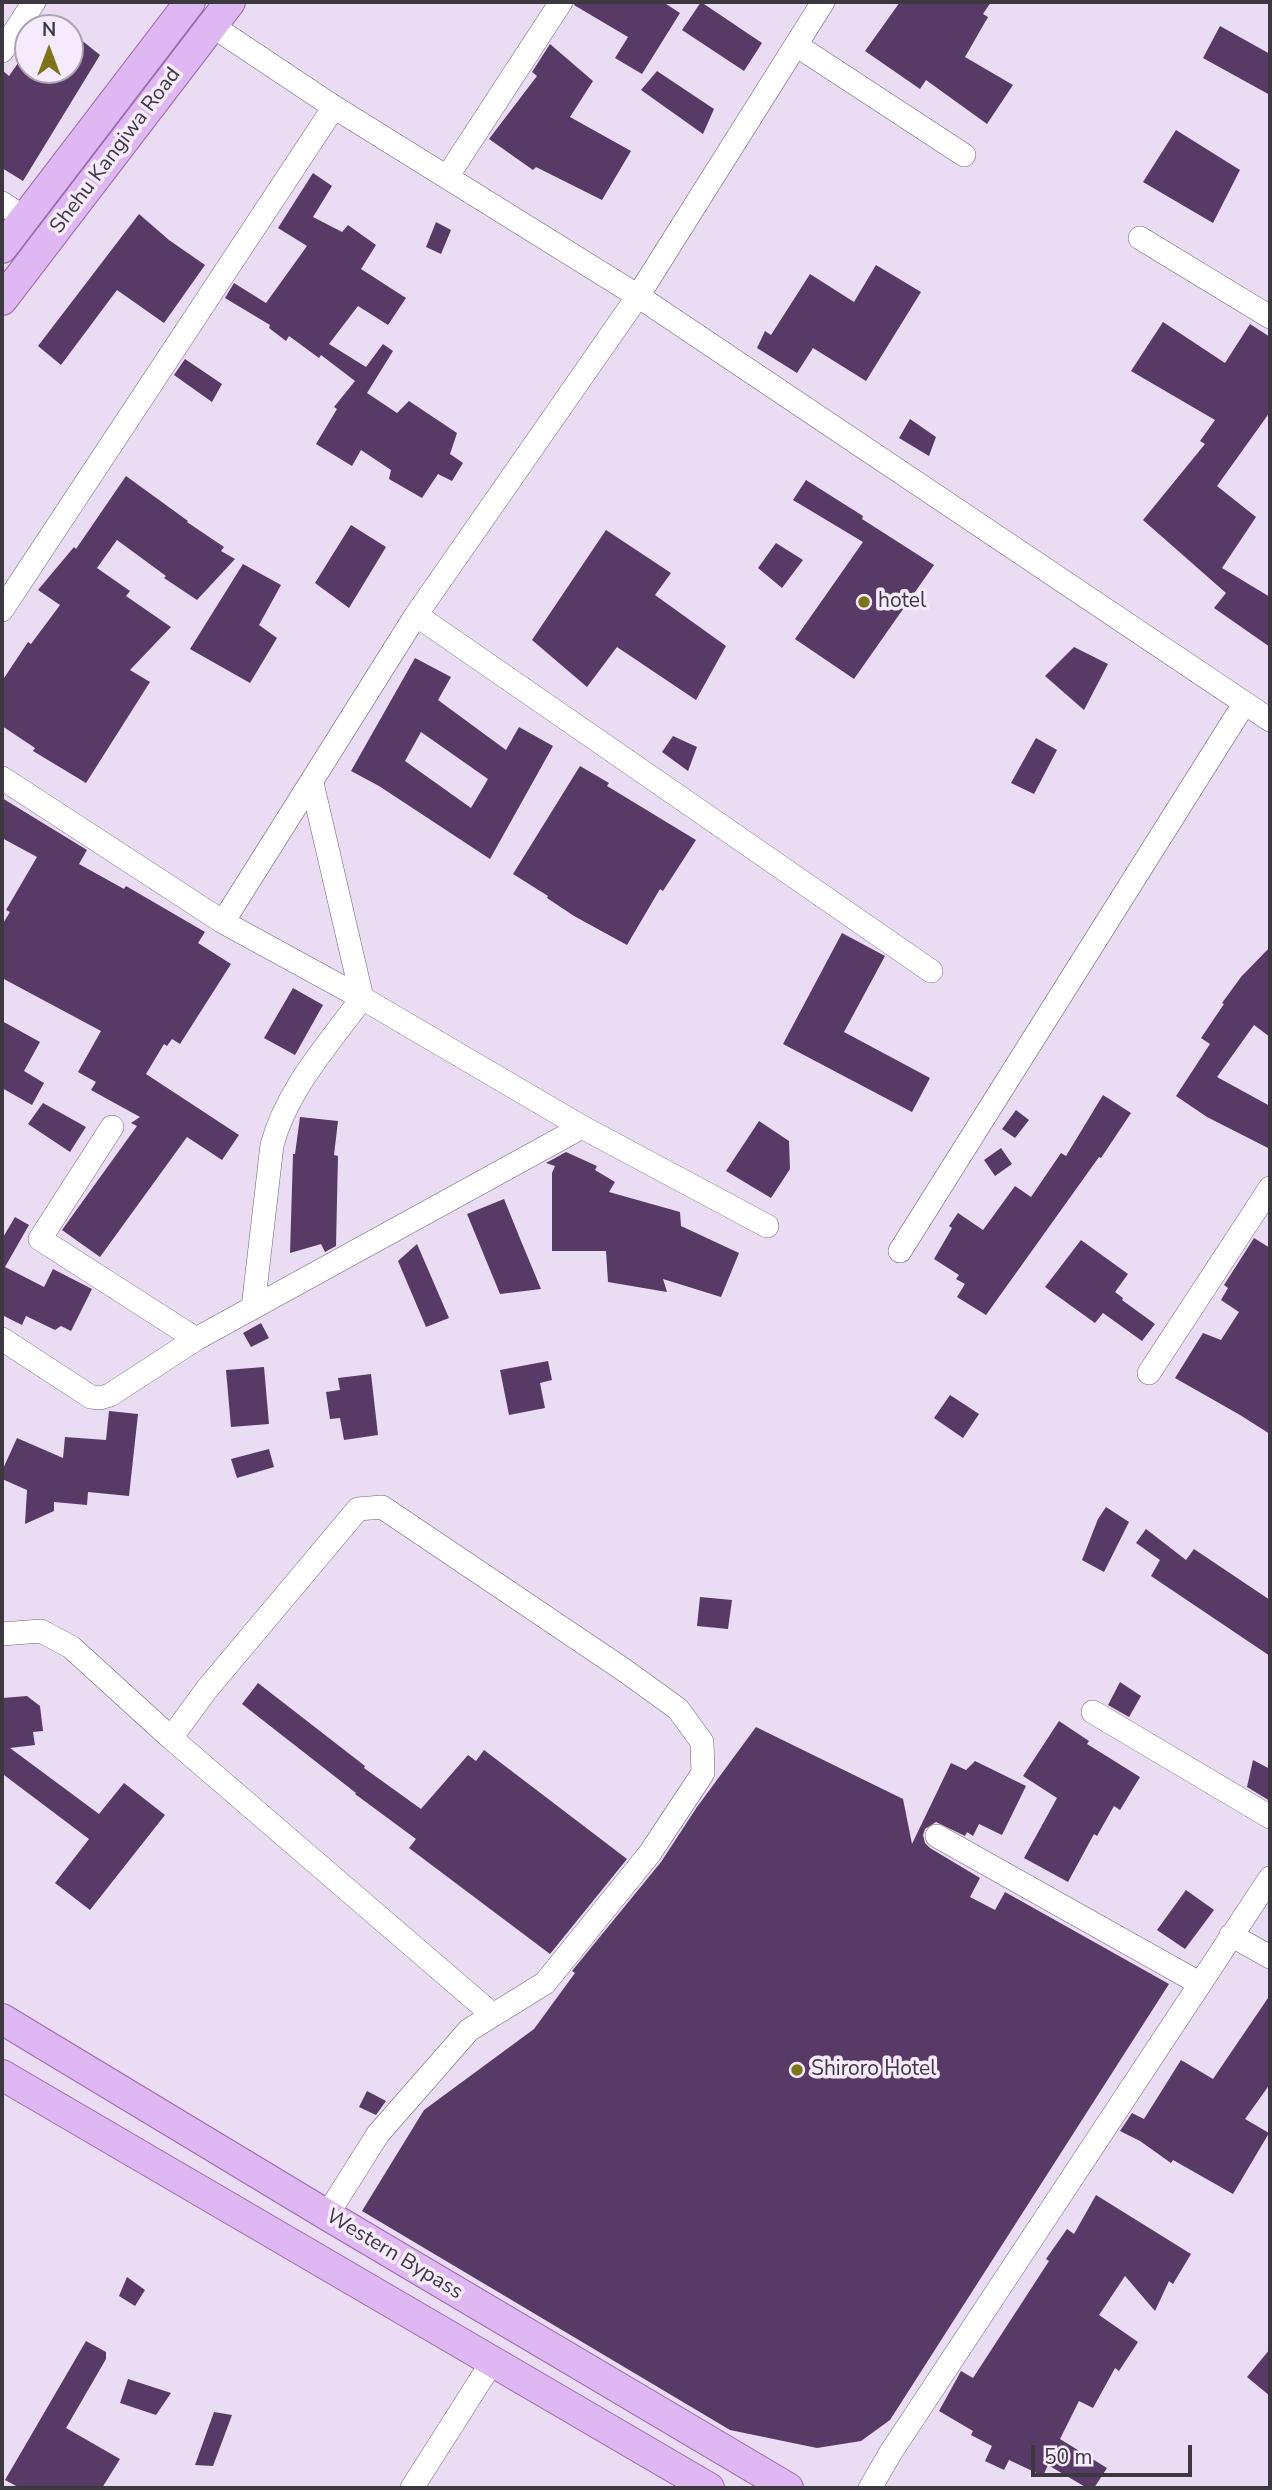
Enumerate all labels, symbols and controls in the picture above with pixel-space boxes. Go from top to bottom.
north arrow [14,14,84,84]
text: N [42,17,56,43]
street label: Shehu Kangiwa Road [45,63,187,239]
place label: hotel [878,589,926,615]
marker: hotel [856,594,872,610]
place label: Shiroro Hotel [811,2057,936,2083]
marker: Shiroro Hotel [789,2062,805,2078]
street label: Western Bypass [321,2204,467,2306]
scale bar [1034,2430,1195,2474]
text: 50 m [1044,2443,1093,2471]

